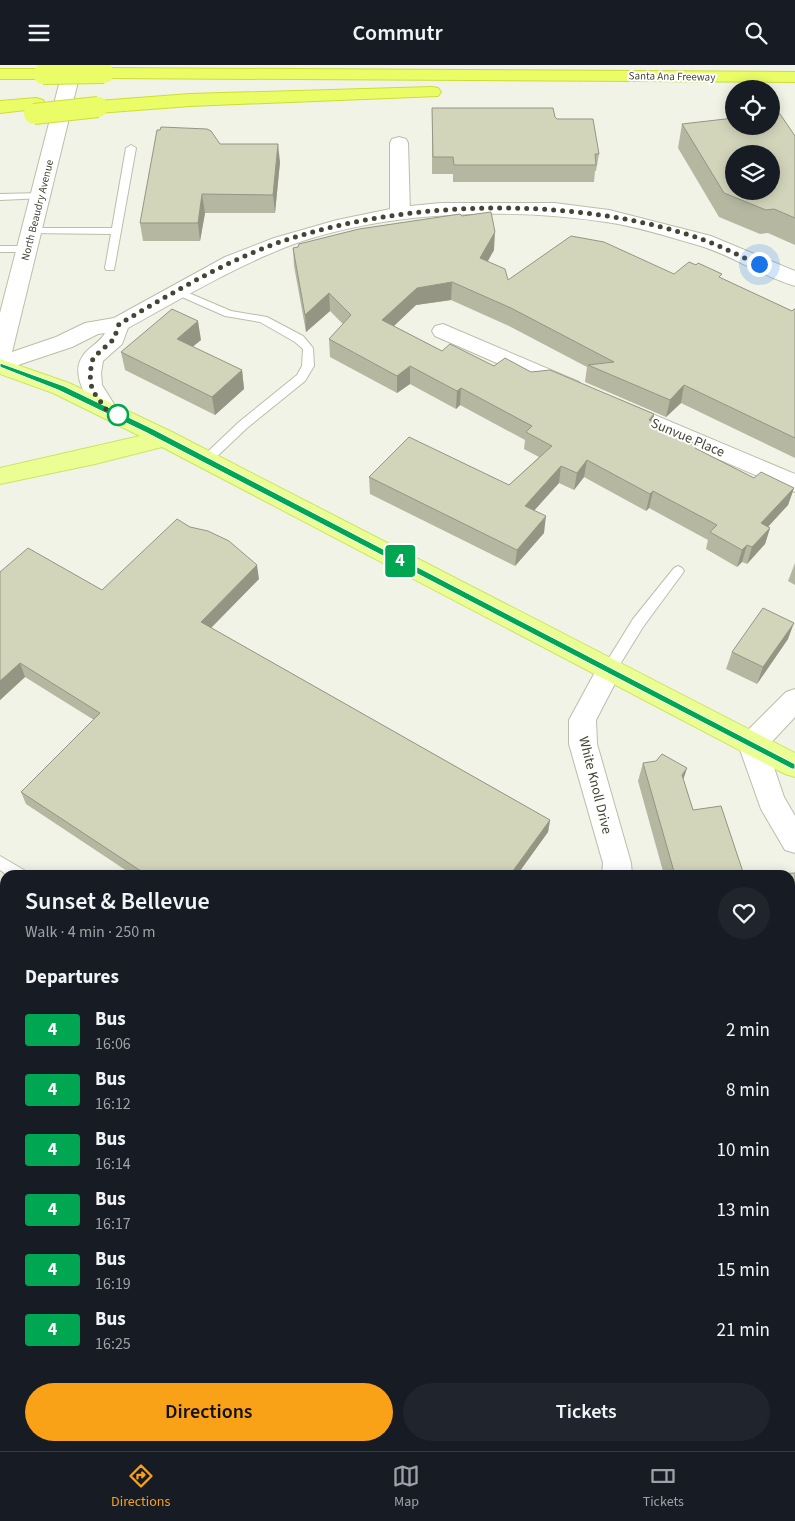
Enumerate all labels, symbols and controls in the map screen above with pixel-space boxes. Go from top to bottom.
text: Commutr [352,17,443,49]
icon: menu [25,19,53,47]
icon: search [742,19,770,47]
street label: Santa Ana Freeway [628,68,716,85]
map controls [725,80,780,200]
button: locate [725,80,780,135]
button: layers [725,145,780,200]
street label: North Beaudry Avenue [18,158,57,262]
your location [747,252,772,277]
unlabelled marker [107,404,129,426]
street label: Sunvue Place [648,413,728,462]
line badge: 4 [384,545,416,577]
text: 4 [395,548,405,573]
street label: White Knoll Drive [573,734,617,836]
text: Sunset & Bellevue [25,884,210,919]
button: heart [718,887,770,939]
text: Walk · 4 min · 250 m [25,921,156,943]
text: Departures [25,964,119,991]
text: Bus [95,1006,126,1033]
text: 4 [48,1017,57,1042]
text: 2 min [726,1017,770,1044]
text: 16:06 [95,1033,131,1055]
text: Bus [95,1066,126,1093]
text: 4 [48,1077,57,1102]
text: 8 min [726,1077,770,1104]
text: 16:12 [95,1093,131,1115]
text: Bus [95,1126,126,1153]
text: 4 [48,1137,57,1162]
text: 10 min [716,1137,770,1164]
text: 16:14 [95,1153,131,1175]
text: Bus [95,1186,126,1213]
text: 4 [48,1197,57,1222]
text: 13 min [716,1197,770,1224]
text: 16:17 [95,1213,131,1235]
text: Bus [95,1246,126,1273]
text: 4 [48,1257,57,1282]
text: 15 min [716,1257,770,1284]
text: 16:19 [95,1273,131,1295]
text: Bus [95,1306,126,1333]
text: 4 [48,1317,57,1342]
text: 21 min [716,1317,770,1344]
text: 16:25 [95,1333,131,1355]
button: Directions [25,1383,393,1441]
button: Tickets [403,1383,770,1441]
tab: Directions [111,1462,170,1512]
tab: Map [392,1462,420,1512]
tab: Tickets [643,1462,684,1512]

